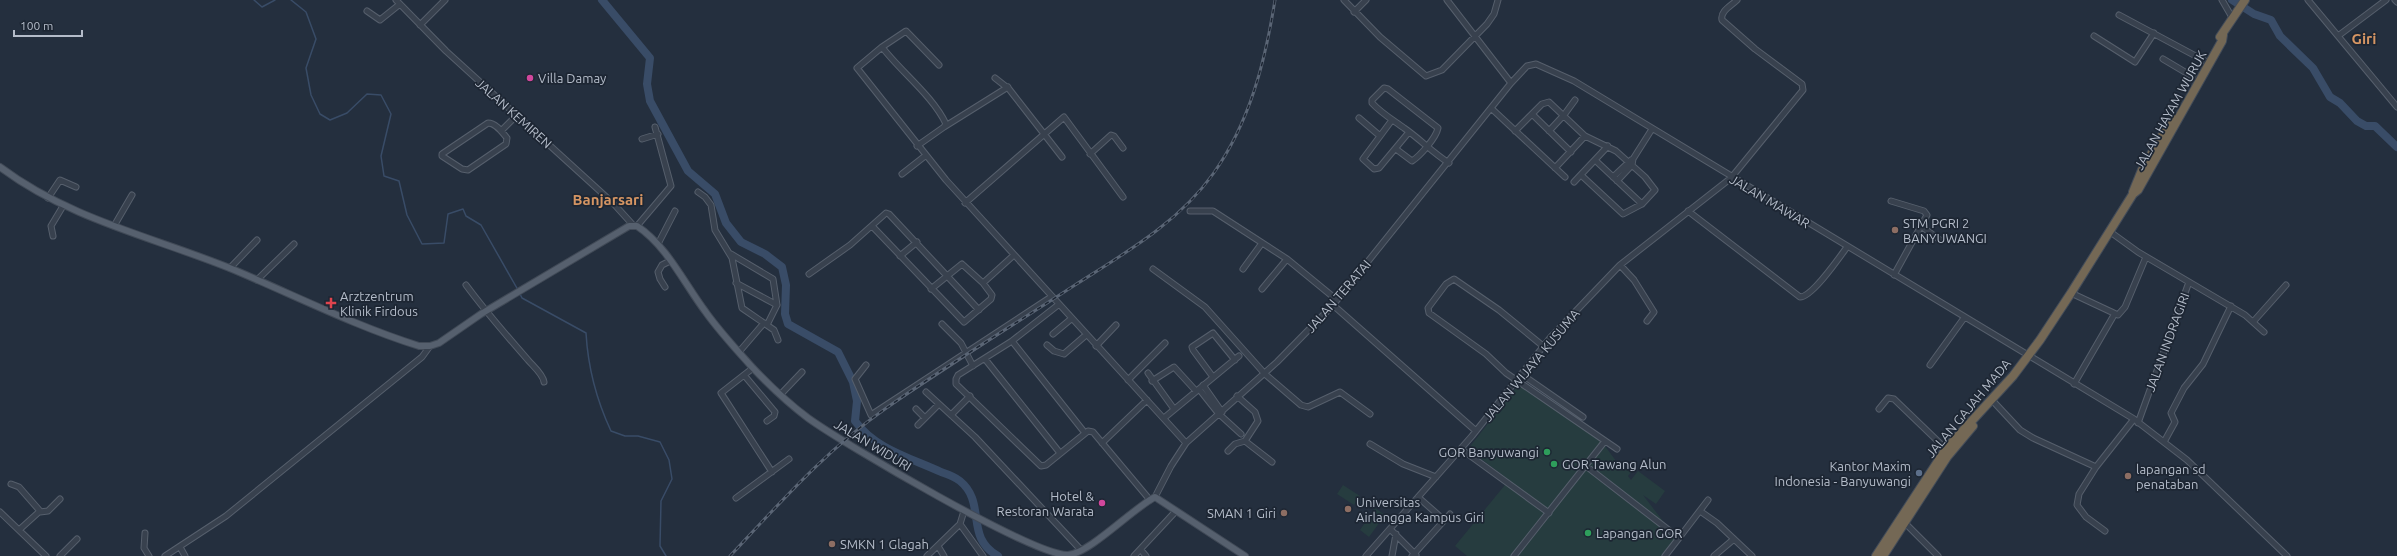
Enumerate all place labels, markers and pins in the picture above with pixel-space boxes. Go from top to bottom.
place label: Villa Damay [538,71,606,85]
marker: Villa Damay [525,73,535,83]
place label: STM PGRI 2 BANYUWANGI [1903,216,1987,245]
marker: STM PGRI 2 BANYUWANGI [1890,225,1900,235]
place label: Arztzentrum Klinik Firdous [340,289,418,318]
marker: Arztzentrum Klinik Firdous [325,297,337,309]
place label: GOR Banyuwangi [1438,445,1539,459]
marker: GOR Banyuwangi [1542,447,1552,457]
place label: GOR Tawang Alun [1562,457,1667,471]
marker: GOR Tawang Alun [1549,459,1559,469]
place label: Kantor Maxim Indonesia - Banyuwangi [1774,459,1911,488]
place label: lapangan sd penataban [2136,462,2206,491]
marker: Kantor Maxim Indonesia - Banyuwangi [1914,468,1924,478]
marker: lapangan sd penataban [2123,471,2133,481]
place label: Hotel & Restoran Warata [997,489,1094,518]
place label: Universitas Airlangga Kampus Giri [1356,495,1484,524]
marker: Hotel & Restoran Warata [1097,498,1107,508]
marker: Universitas Airlangga Kampus Giri [1343,504,1353,514]
place label: SMAN 1 Giri [1207,506,1276,520]
marker: SMAN 1 Giri [1279,508,1289,518]
place label: Lapangan GOR [1596,526,1682,540]
marker: Lapangan GOR [1583,528,1593,538]
place label: SMKN 1 Glagah [840,537,929,551]
marker: SMKN 1 Glagah [827,539,837,549]

